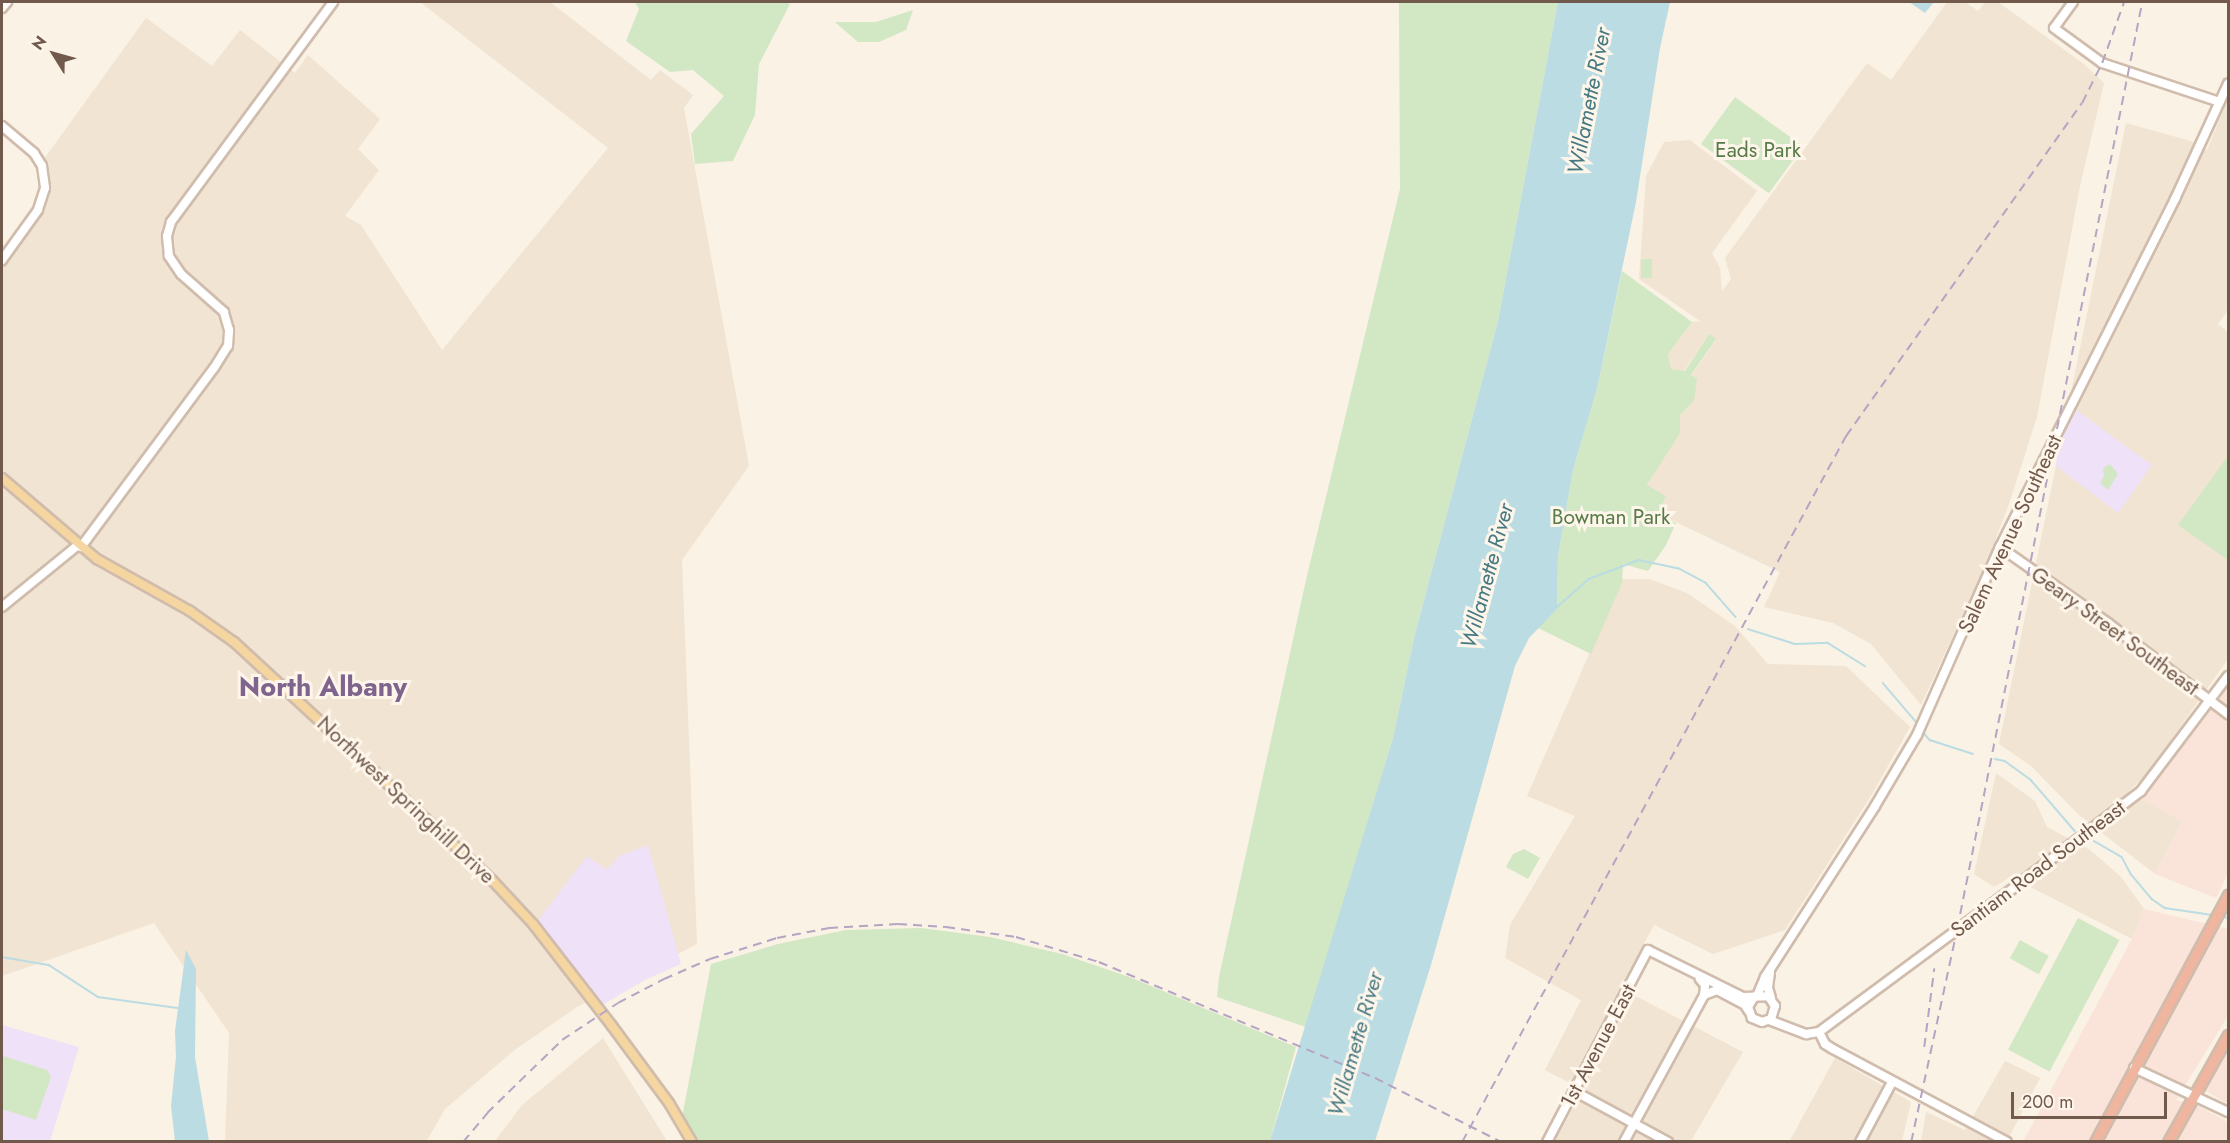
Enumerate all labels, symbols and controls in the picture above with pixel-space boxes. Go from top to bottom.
north arrow [24,24,84,84]
water label: Willamette River [1562,25,1616,177]
text: N [26,31,52,55]
park label: Eads Park [1715,137,1801,163]
street label: Salem Avenue Southeast [1953,431,2067,637]
water label: Willamette River [1455,501,1519,651]
park label: Bowman Park [1552,504,1670,530]
street label: Geary Street Southeast [2026,562,2204,700]
district label: North Albany [239,671,407,703]
street label: Northwest Springhill Drive [312,711,500,889]
street label: Santiam Road Southeast [1946,795,2130,943]
water label: Willamette River [1322,969,1388,1119]
street label: 1st Avenue East [1555,980,1641,1112]
scale bar [2014,1080,2170,1118]
text: 200 m [2022,1089,2073,1115]

